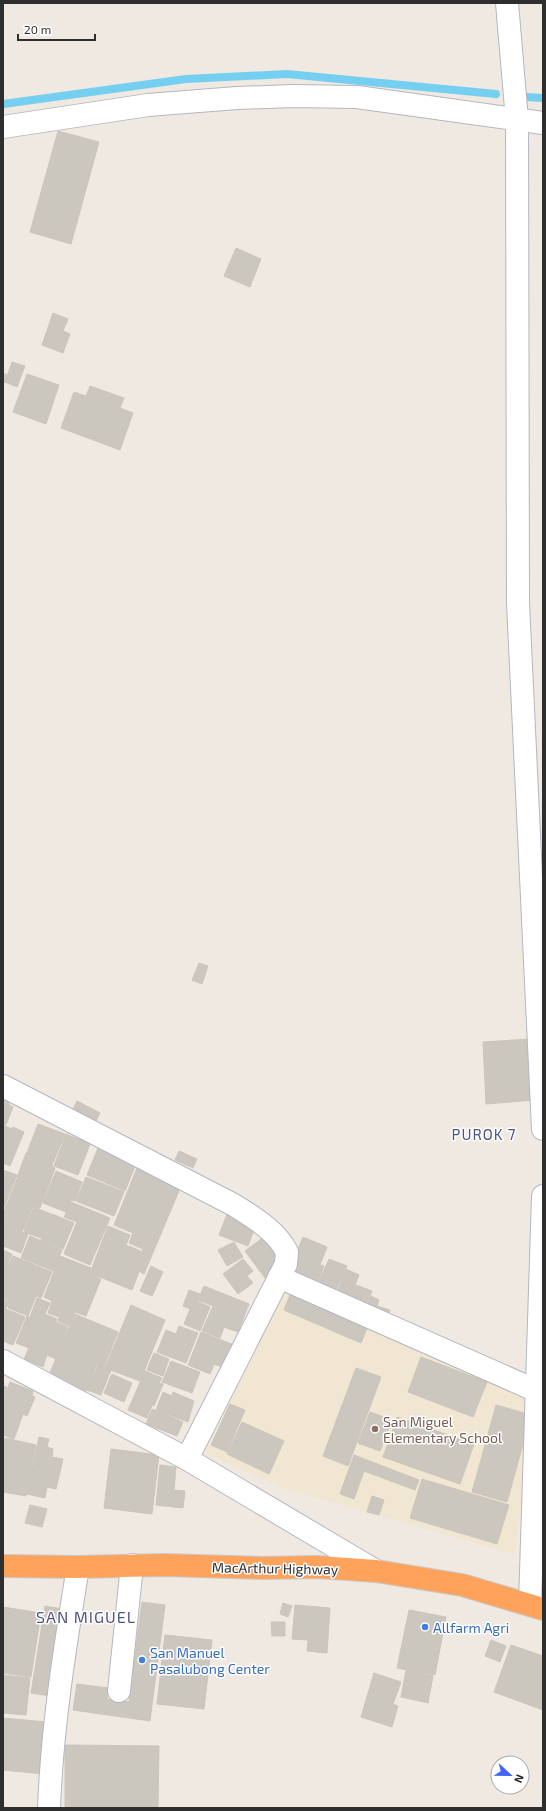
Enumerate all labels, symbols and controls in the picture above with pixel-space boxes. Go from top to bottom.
scale bar [18,16,95,42]
text: 20 m [24,22,51,36]
district label: PUROK 7 [452,1125,516,1143]
place label: San Miguel Elementary School [383,1413,503,1446]
marker: San Miguel Elementary School [370,1424,380,1434]
street label: MacArthur Highway [212,1558,339,1578]
district label: SAN MIGUEL [36,1607,136,1626]
place label: Allfarm Agri [433,1619,509,1636]
marker: Allfarm Agri [420,1622,430,1632]
place label: San Manuel Pasalubong Center [150,1644,270,1677]
marker: San Manuel Pasalubong Center [137,1655,147,1665]
north arrow [490,1755,530,1795]
text: N [512,1773,527,1785]

